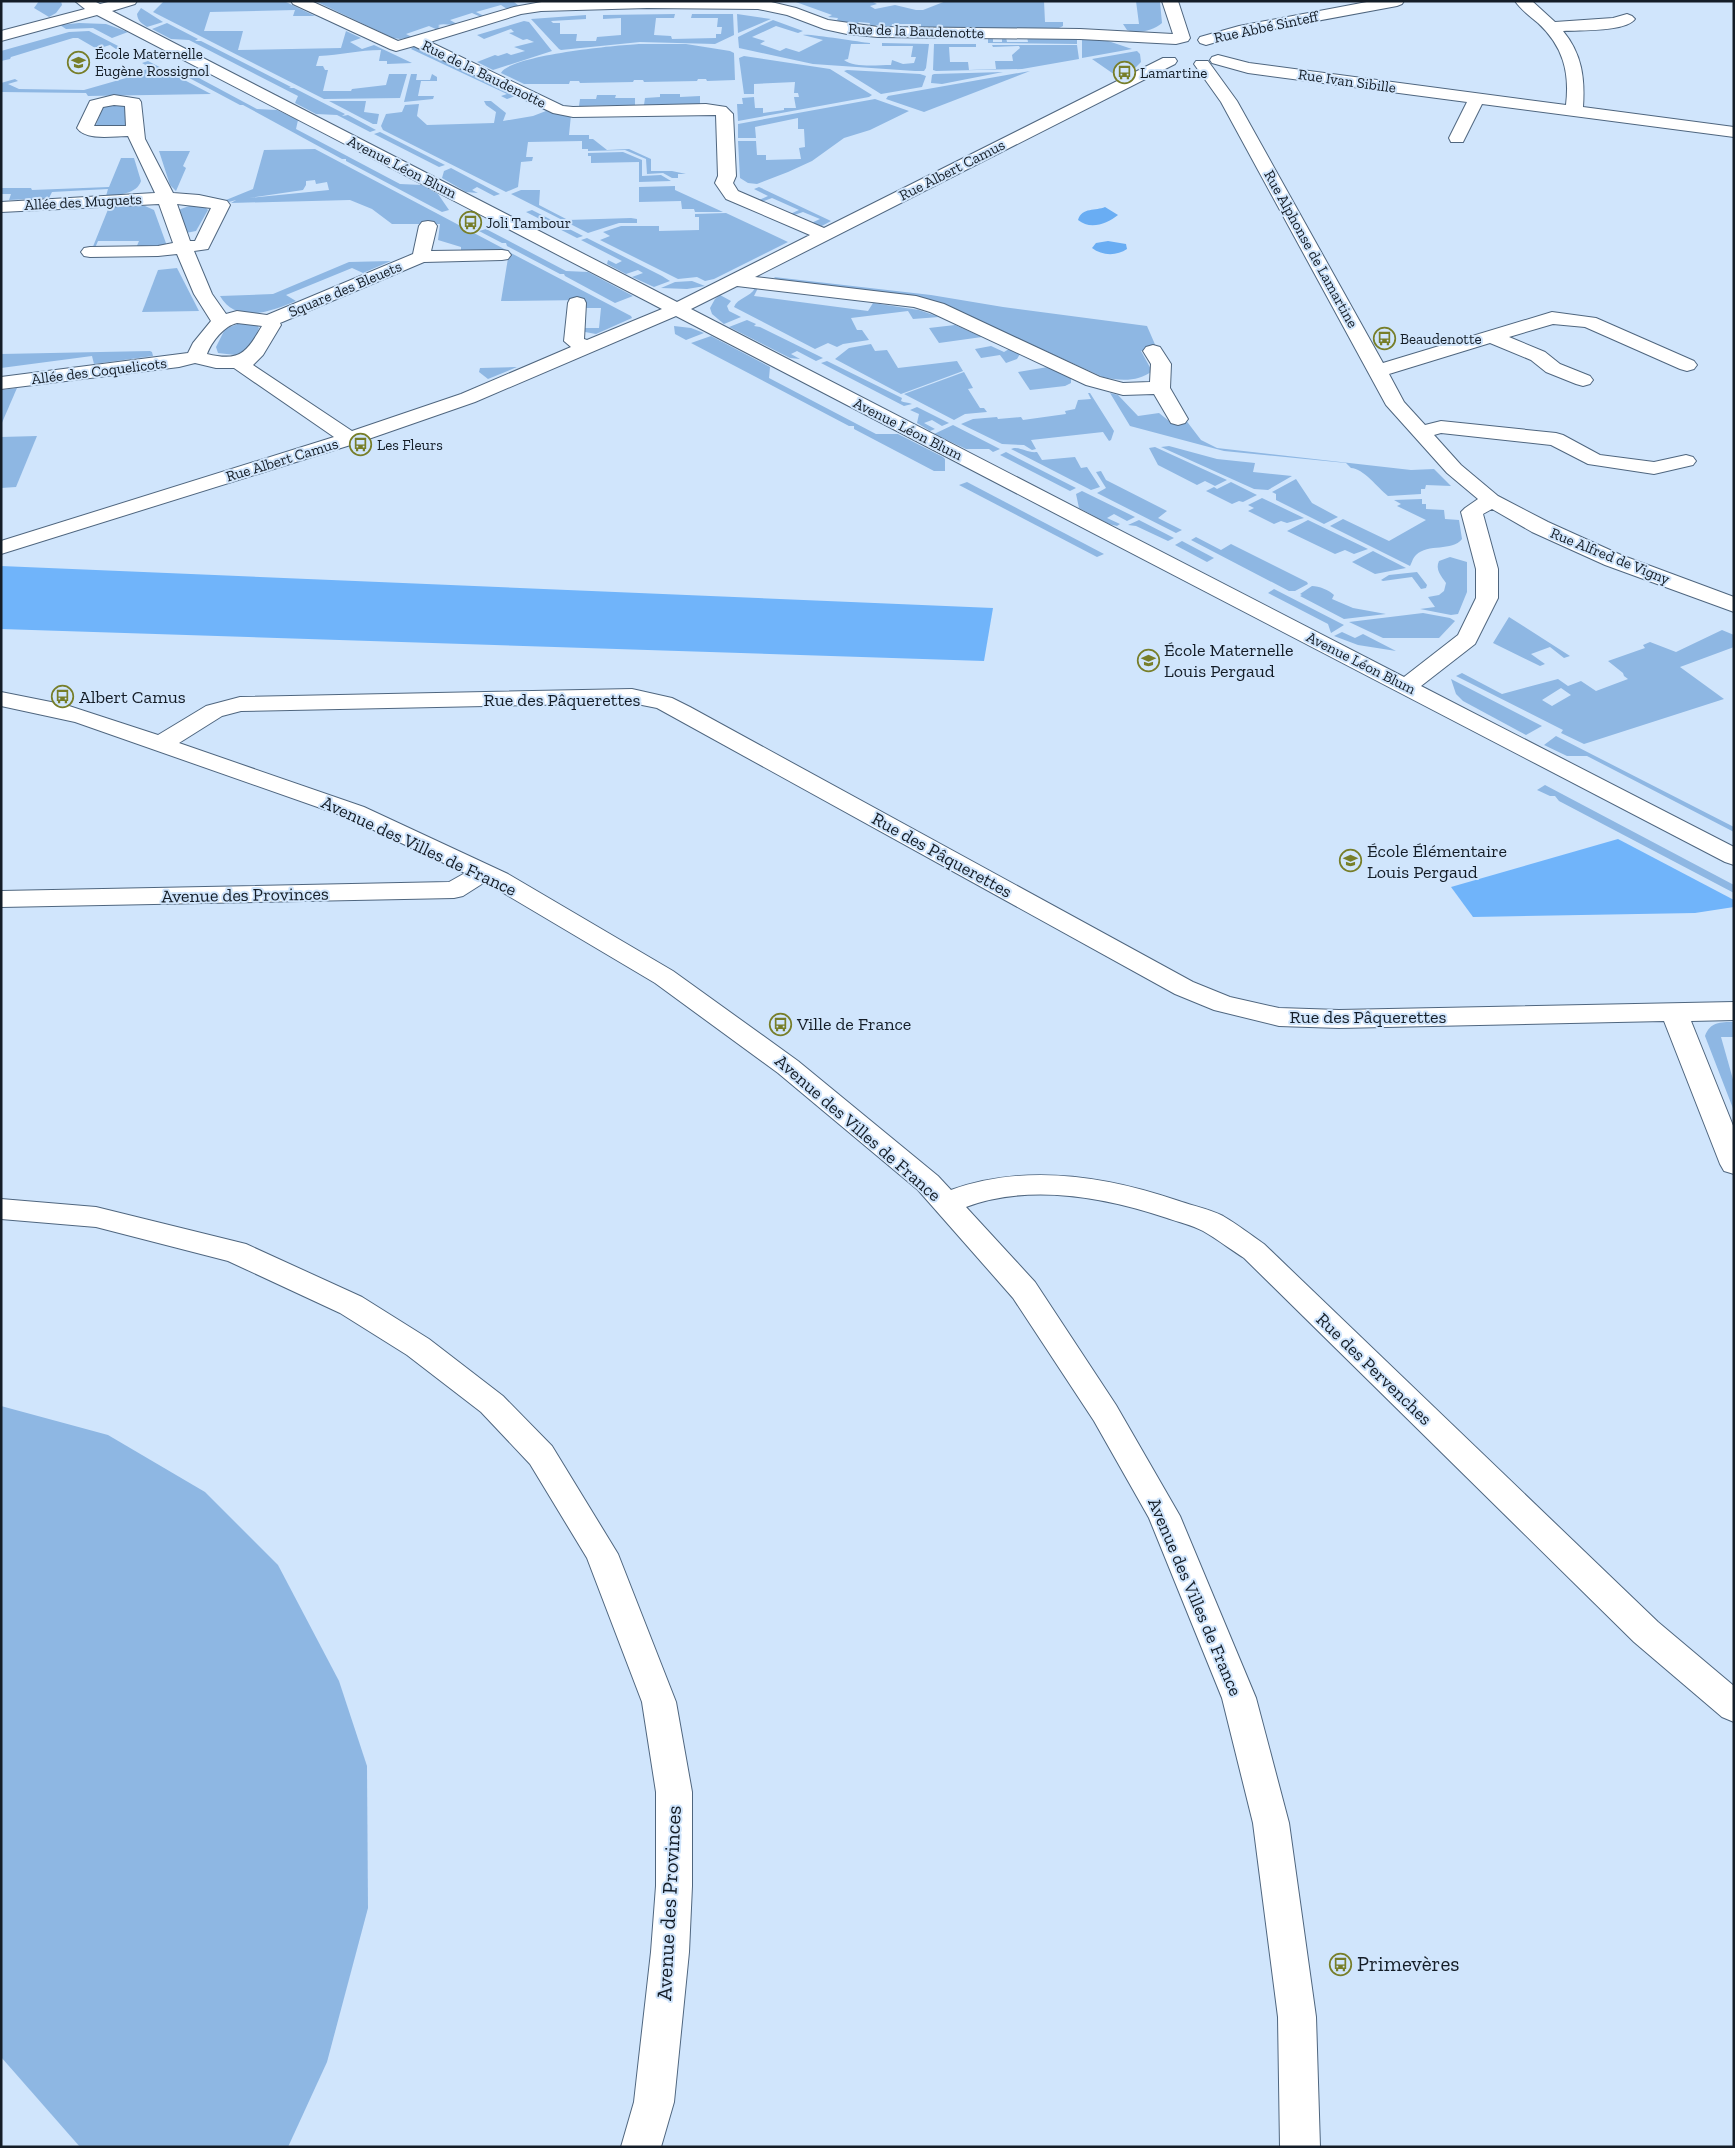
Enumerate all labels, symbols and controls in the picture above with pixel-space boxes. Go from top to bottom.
street label: Rue Abbé Sinteff [1212,7,1322,47]
street label: Rue de la Baudenotte [848,20,984,42]
street label: Rue de la Baudenotte [419,36,549,112]
place label: École Maternelle Eugène Rossignol [95,45,209,80]
school or university icon: École Maternelle Eugène Rossignol [67,51,91,75]
bus stop icon: Lamartine [1112,61,1136,85]
place label: Lamartine [1140,64,1207,82]
street label: Rue Ivan Sibille [1297,65,1397,97]
street label: Avenue Léon Blum [344,132,460,202]
street label: Rue Albert Camus [896,136,1008,204]
street label: Rue Alphonse de Lamartine [1260,167,1362,331]
street label: Allée des Muguets [24,190,142,214]
bus stop icon: Joli Tambour [458,211,482,235]
place label: Joli Tambour [486,214,571,232]
street label: Square des Bleuets [286,257,404,321]
bus stop icon: Beaudenotte [1372,327,1396,351]
place label: Beaudenotte [1400,330,1482,348]
street label: Allée des Coquelicots [30,354,168,388]
street label: Avenue Léon Blum [850,394,966,464]
bus stop icon: Les Fleurs [349,433,373,457]
street label: Rue Albert Camus [224,434,340,486]
place label: Les Fleurs [377,436,443,454]
street label: Rue Alfred de Vigny [1548,524,1673,588]
street label: Avenue Léon Blum [1303,628,1419,698]
place label: École Maternelle Louis Pergaud [1164,639,1293,682]
school or university icon: École Maternelle Louis Pergaud [1136,648,1160,672]
bus stop icon: Albert Camus [51,685,75,709]
place label: Albert Camus [79,686,186,708]
street label: Rue des Pâquerettes [484,689,641,711]
street label: Avenue des Villes de France [318,791,520,901]
street label: Rue des Pâquerettes [868,807,1016,903]
place label: École Élémentaire Louis Pergaud [1367,840,1507,883]
school or university icon: École Élémentaire Louis Pergaud [1339,849,1363,873]
street label: Avenue des Provinces [161,883,329,907]
street label: Rue des Pâquerettes [1290,1006,1447,1028]
bus stop icon: Ville de France [769,1012,793,1036]
place label: Ville de France [796,1013,911,1035]
street label: Avenue des Villes de France [770,1050,946,1206]
street label: Rue des Pervenches [1312,1308,1437,1430]
street label: Avenue des Villes de France [1143,1495,1247,1699]
street label: Avenue des Provinces [651,1805,686,2001]
place label: Primevères [1357,1951,1459,1976]
bus stop icon: Primevères [1329,1952,1353,1976]

